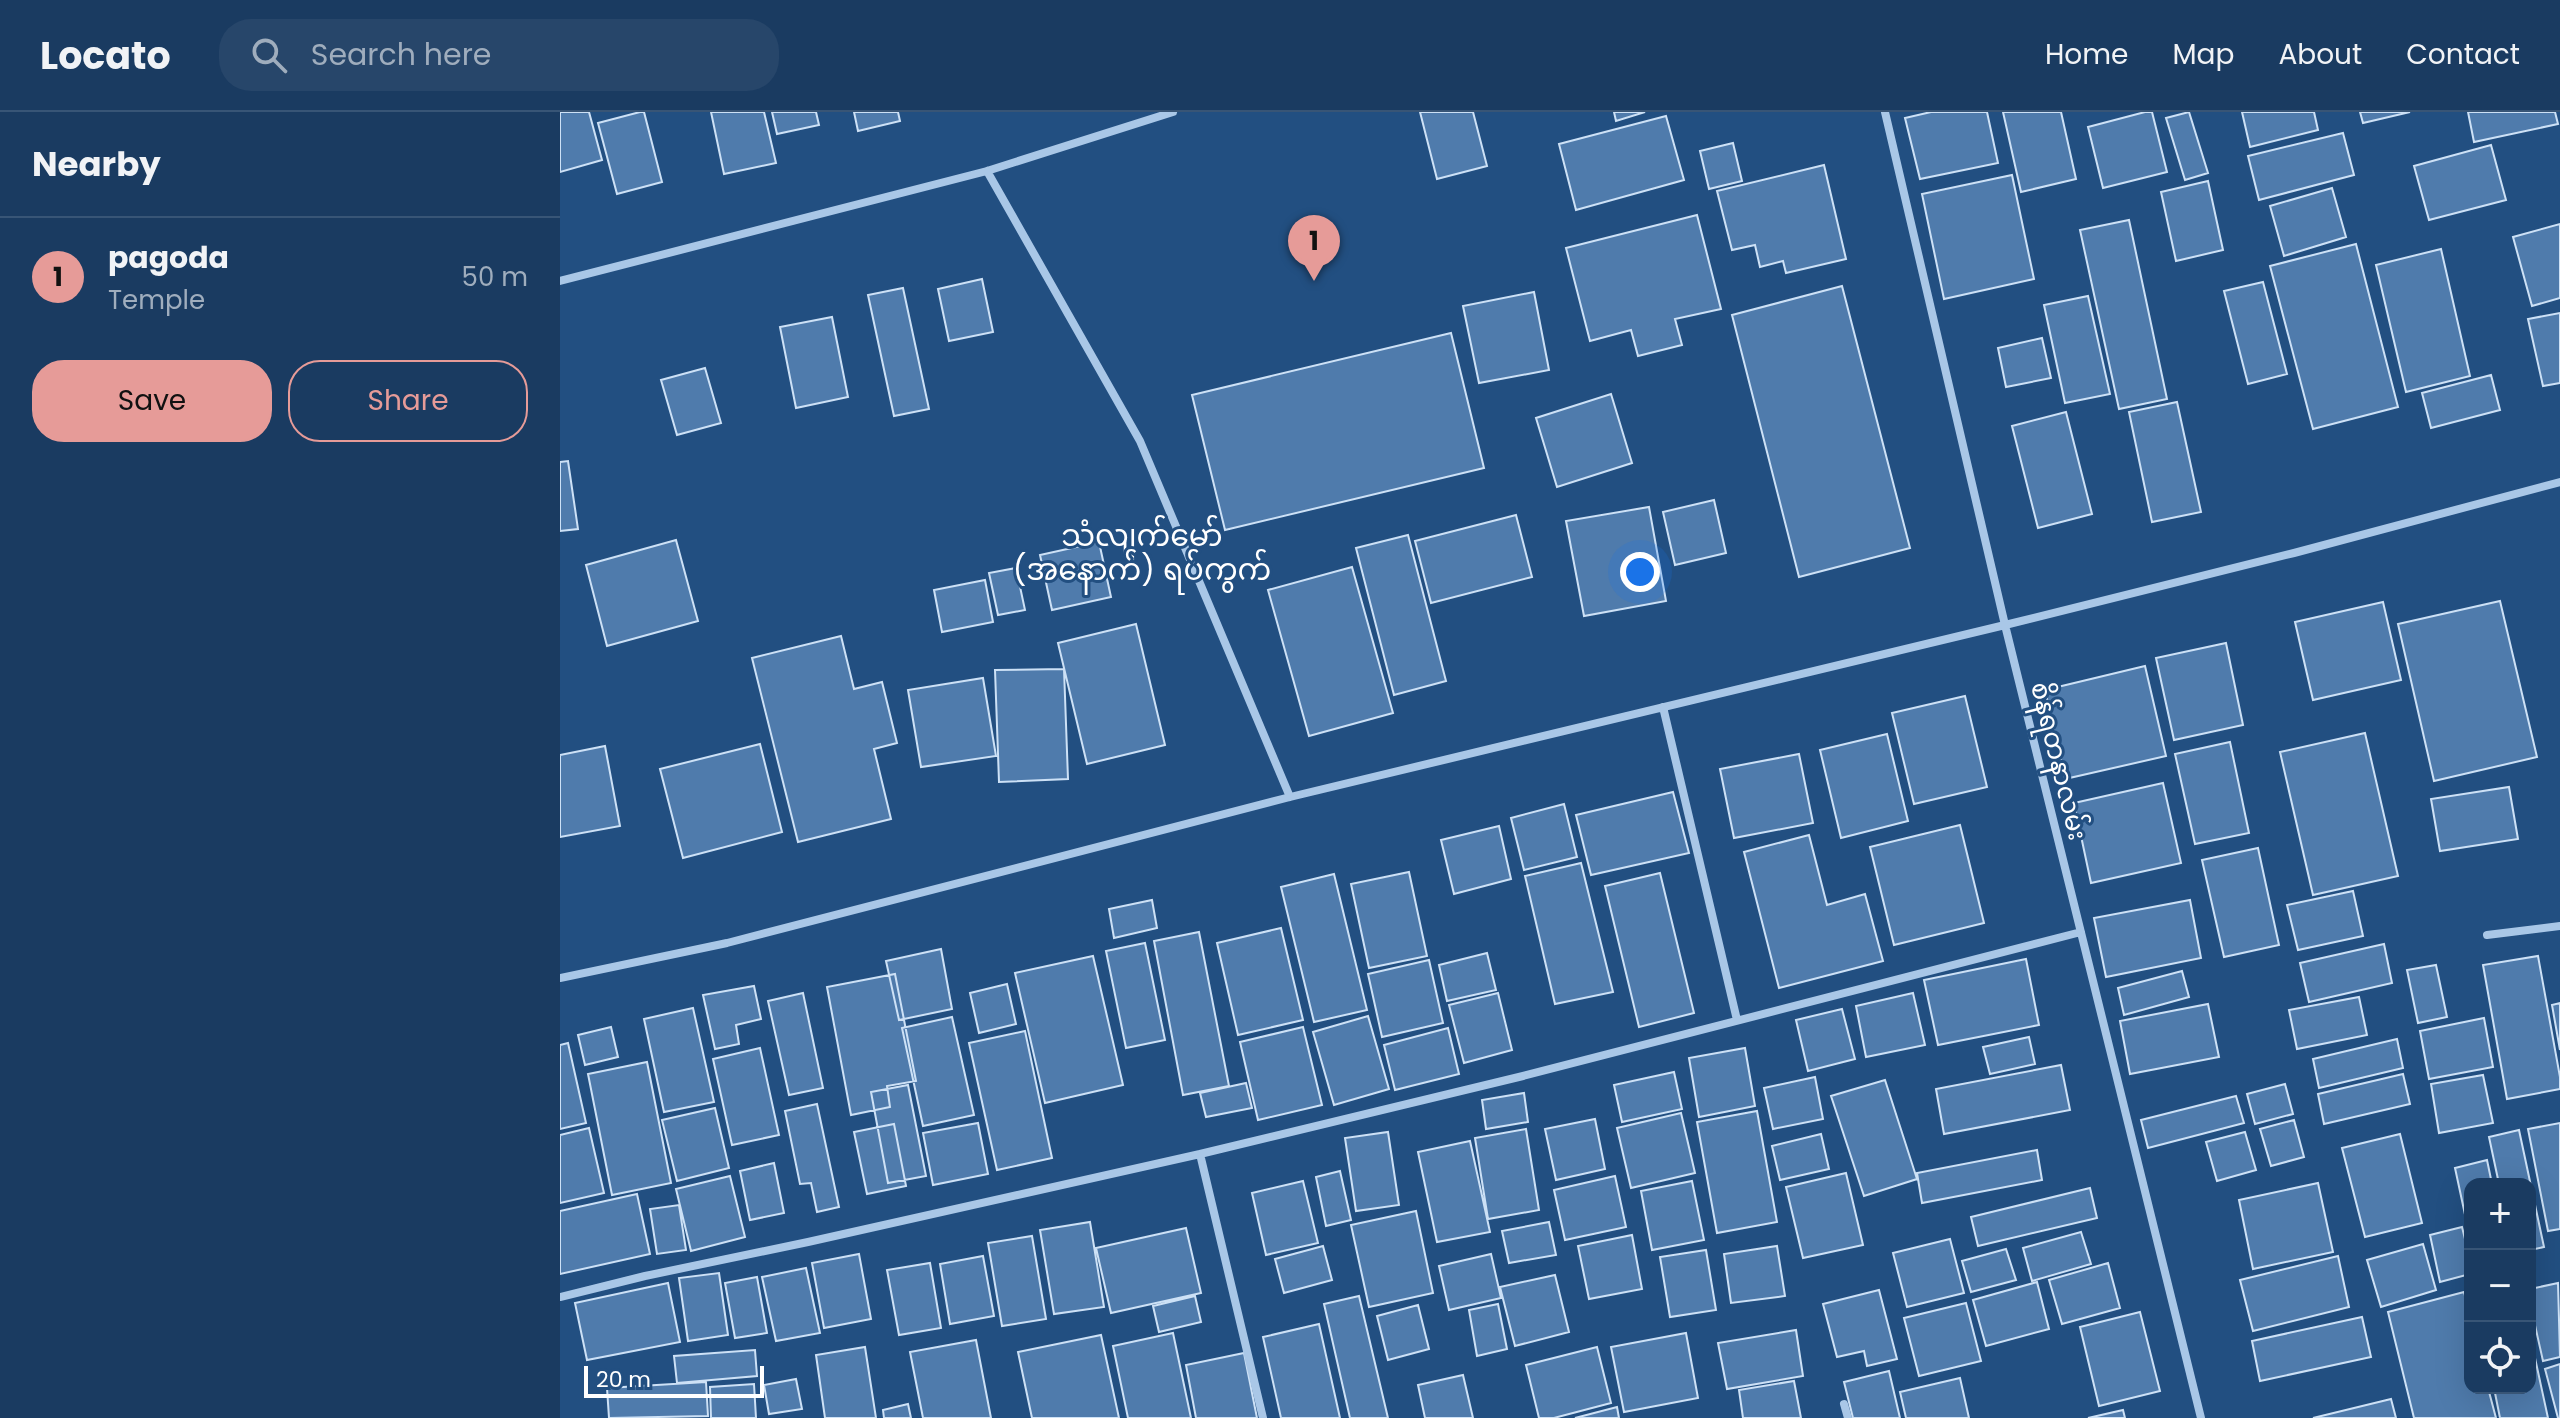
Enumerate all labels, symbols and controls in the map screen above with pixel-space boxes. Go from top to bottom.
search box [219,19,779,91]
text: Locato [40,29,171,82]
icon: search [247,33,291,77]
text: Search here [311,33,491,76]
text: Home [2045,35,2128,74]
text: Map [2172,35,2234,74]
text: About [2278,35,2362,74]
text: Contact [2406,35,2520,74]
text: Nearby [32,140,161,188]
pin: 1 [1288,215,1340,281]
text: pagoda [108,236,229,279]
text: 1 [53,259,63,295]
text: 50 m [462,259,528,295]
text: Temple [108,282,205,318]
button: Save [32,360,272,442]
button: Share [288,360,528,442]
district label: သံလျက်မော် (အနောက်) ရပ်ကွက် [1013,514,1271,595]
your location [1620,552,1660,592]
street label: စိန်ရတနာလမ်း [2019,678,2096,845]
map controls [2464,1178,2536,1394]
button: + [2464,1178,2536,1250]
button: − [2464,1250,2536,1322]
button: locate [2464,1322,2536,1394]
scale bar [584,1362,764,1398]
text: 20 m [596,1364,651,1395]

